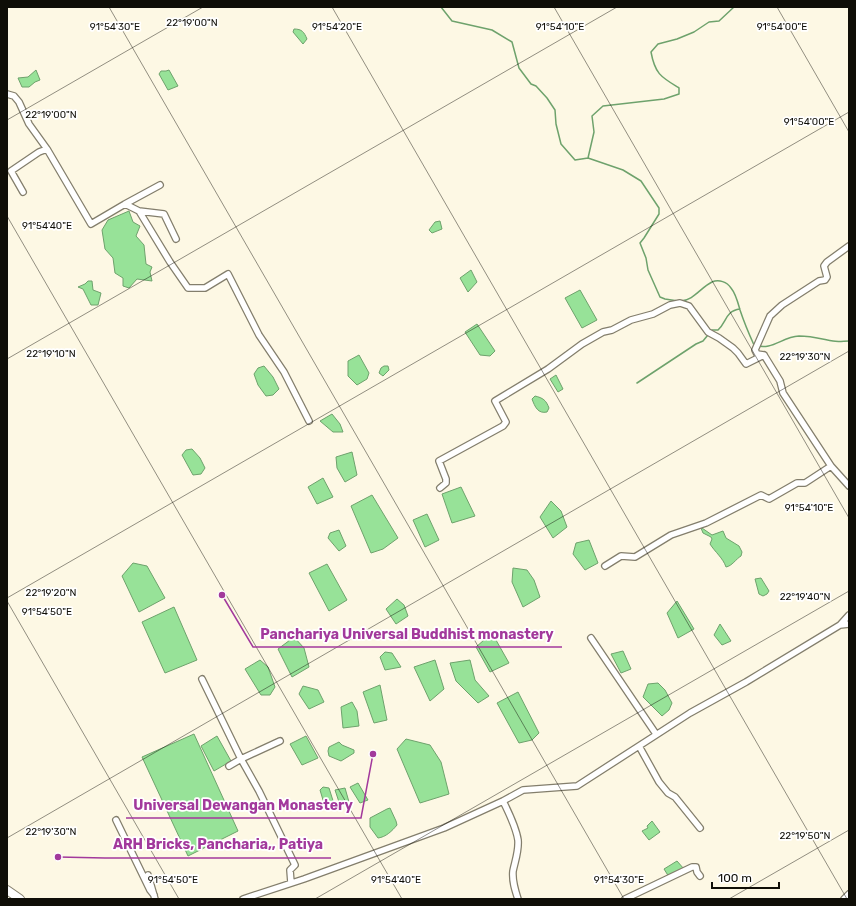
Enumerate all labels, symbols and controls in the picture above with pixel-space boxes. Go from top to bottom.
text: 22°19'00"N [166,17,218,29]
text: 91°54'30"E [90,21,140,33]
text: 91°54'20"E [312,21,362,33]
text: 91°54'10"E [536,21,584,33]
text: 91°54'00"E [757,21,807,33]
text: 22°19'00"N [25,109,77,121]
text: 91°54'00"E [784,116,834,128]
text: 91°54'40"E [22,220,72,232]
text: 22°19'10"N [26,348,76,360]
text: 22°19'30"N [779,351,831,363]
text: 91°54'10"E [785,502,833,514]
text: 22°19'20"N [26,587,77,599]
text: 22°19'40"N [780,591,830,603]
text: 91°54'50"E [22,606,72,618]
callout: Panchariya Universal Buddhist monastery [253,621,562,647]
text: Panchariya Universal Buddhist monastery [260,626,554,643]
callout: Universal Dewangan Monastery [126,792,361,818]
text: Universal Dewangan Monastery [133,797,353,814]
text: 22°19'30"N [25,826,77,838]
text: 22°19'50"N [780,830,831,842]
callout: ARH Bricks, Pancharia,, Patiya [105,832,331,858]
text: ARH Bricks, Pancharia,, Patiya [113,836,323,853]
scale bar [712,864,779,890]
text: 100 m [718,871,752,885]
text: 91°54'50"E [148,874,198,886]
text: 91°54'40"E [371,874,421,886]
text: 91°54'30"E [594,874,644,886]

